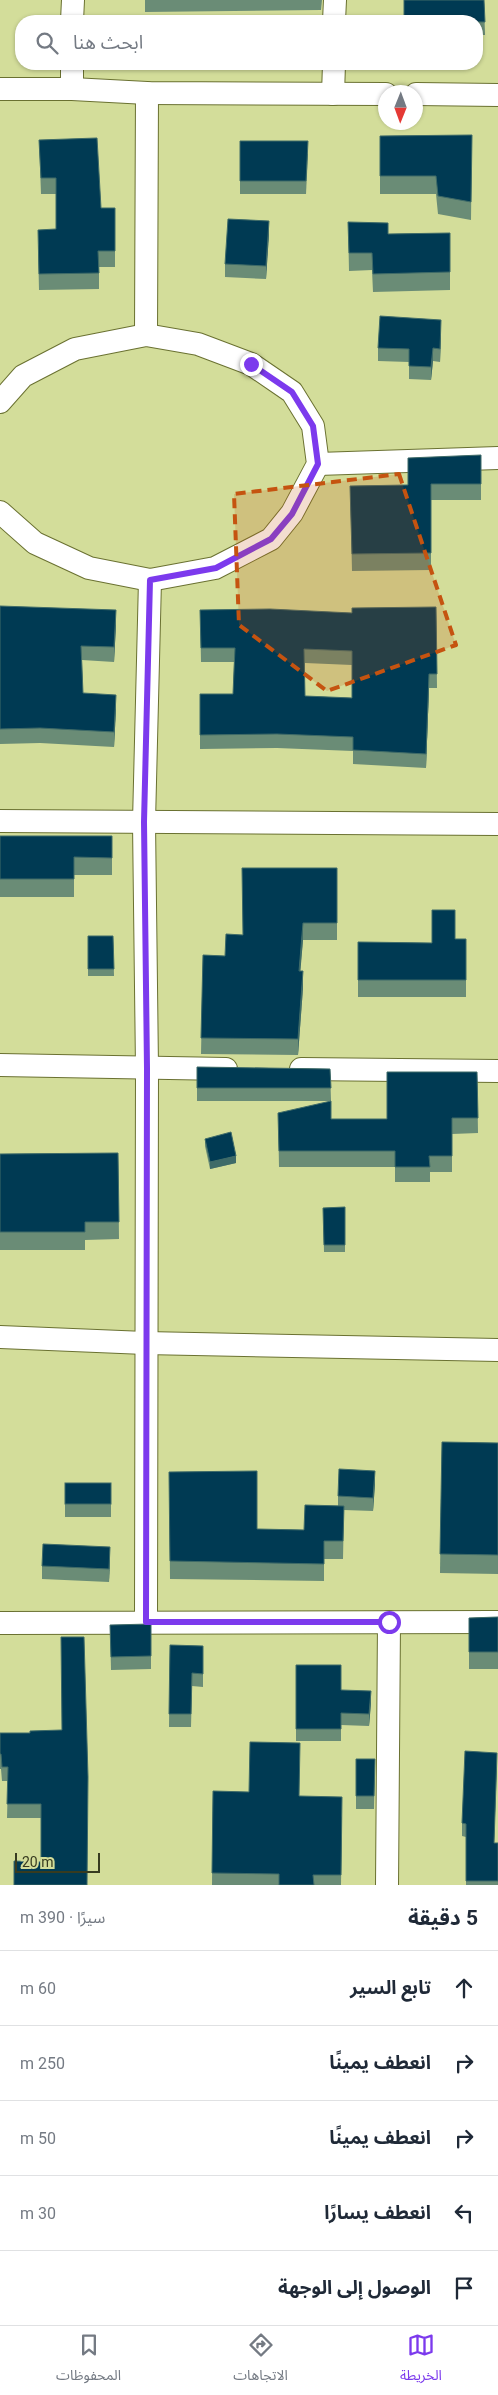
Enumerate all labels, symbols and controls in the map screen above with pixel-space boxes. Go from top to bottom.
search box [15,15,483,70]
icon: search [33,29,61,57]
text: ابحث هنا [73,31,143,54]
north arrow [378,85,423,130]
route end [240,353,263,376]
route start [378,1611,401,1634]
scale bar [15,1850,100,1873]
text: 20 m [22,1854,54,1870]
text: 5 دقيقة [408,1906,478,1930]
text: سيرًا · 390 m [20,1908,105,1927]
icon: ahead [450,1974,478,2002]
text: تابع السير [350,1976,431,1999]
text: 60 m [20,1979,56,1998]
icon: right [450,2049,478,2077]
text: انعطف يمينًا [329,2051,431,2074]
text: 250 m [20,2054,65,2073]
icon: right [450,2124,478,2152]
text: انعطف يمينًا [329,2126,431,2149]
text: 50 m [20,2129,56,2148]
icon: left [450,2199,478,2227]
text: انعطف يسارًا [324,2201,431,2224]
text: 30 m [20,2204,56,2223]
icon: arrive [450,2274,478,2302]
text: الوصول إلى الوجهة [278,2276,431,2299]
tab: المحفوظات [56,2331,121,2390]
tab: الاتجاهات [233,2331,288,2390]
tab: الخريطة [400,2331,442,2390]

